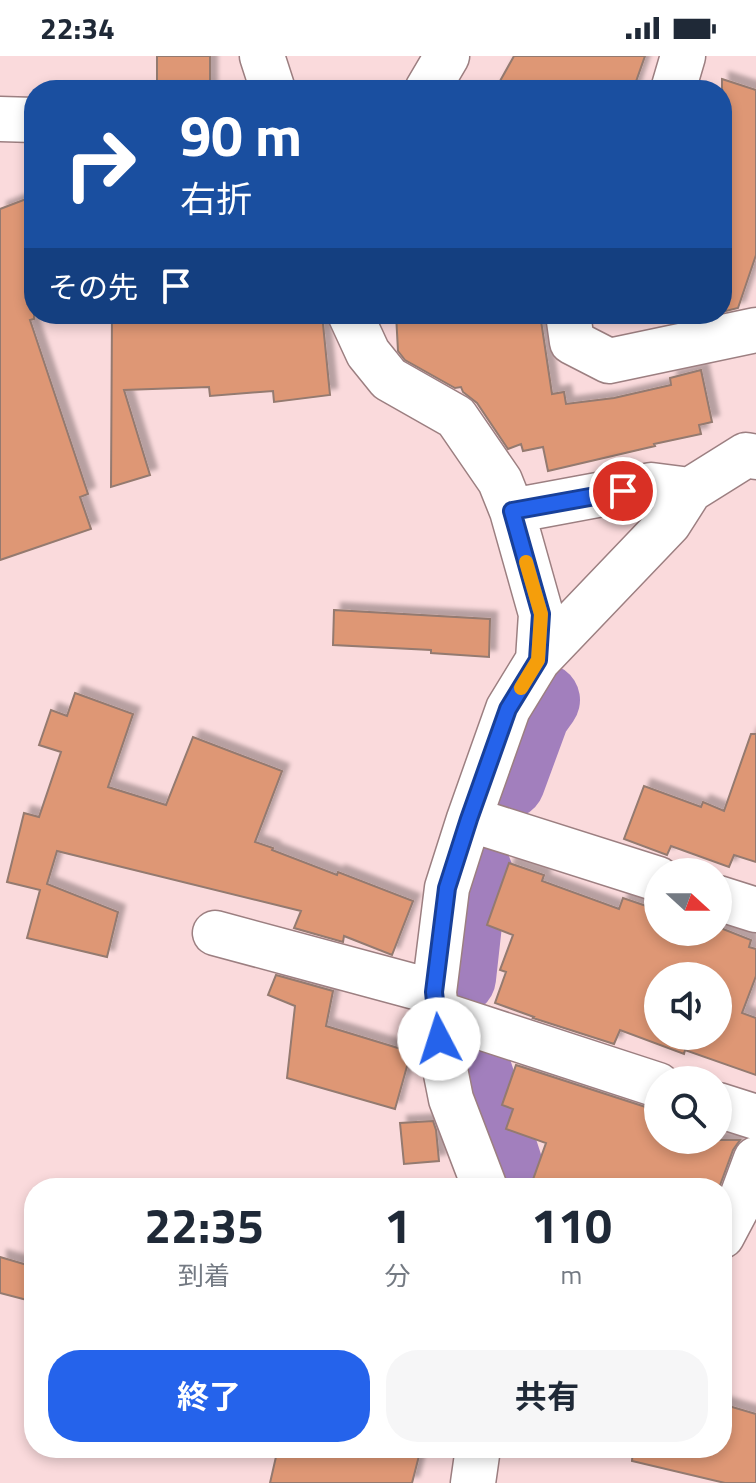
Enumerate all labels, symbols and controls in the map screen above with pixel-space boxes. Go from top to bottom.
text: 22:34 [40,5,115,51]
text: 90 m [180,93,302,178]
icon: right [48,112,152,216]
text: 右折 [180,171,252,226]
text: その先 [48,264,138,310]
icon: arrive [154,264,198,308]
pin [589,457,657,525]
icon: arrive [601,469,645,513]
north arrow [644,858,732,946]
map controls [644,858,732,1154]
button: sound [644,962,732,1050]
position arrow [397,997,481,1081]
button: search [644,1066,732,1154]
text: 22:35 [144,1189,264,1262]
text: 1 [384,1189,411,1262]
text: 110 [531,1189,612,1262]
text: m [561,1255,582,1294]
text: 到着 [178,1256,230,1295]
text: 分 [385,1256,411,1295]
button: 終了 [48,1350,370,1442]
button: 共有 [386,1350,708,1442]

